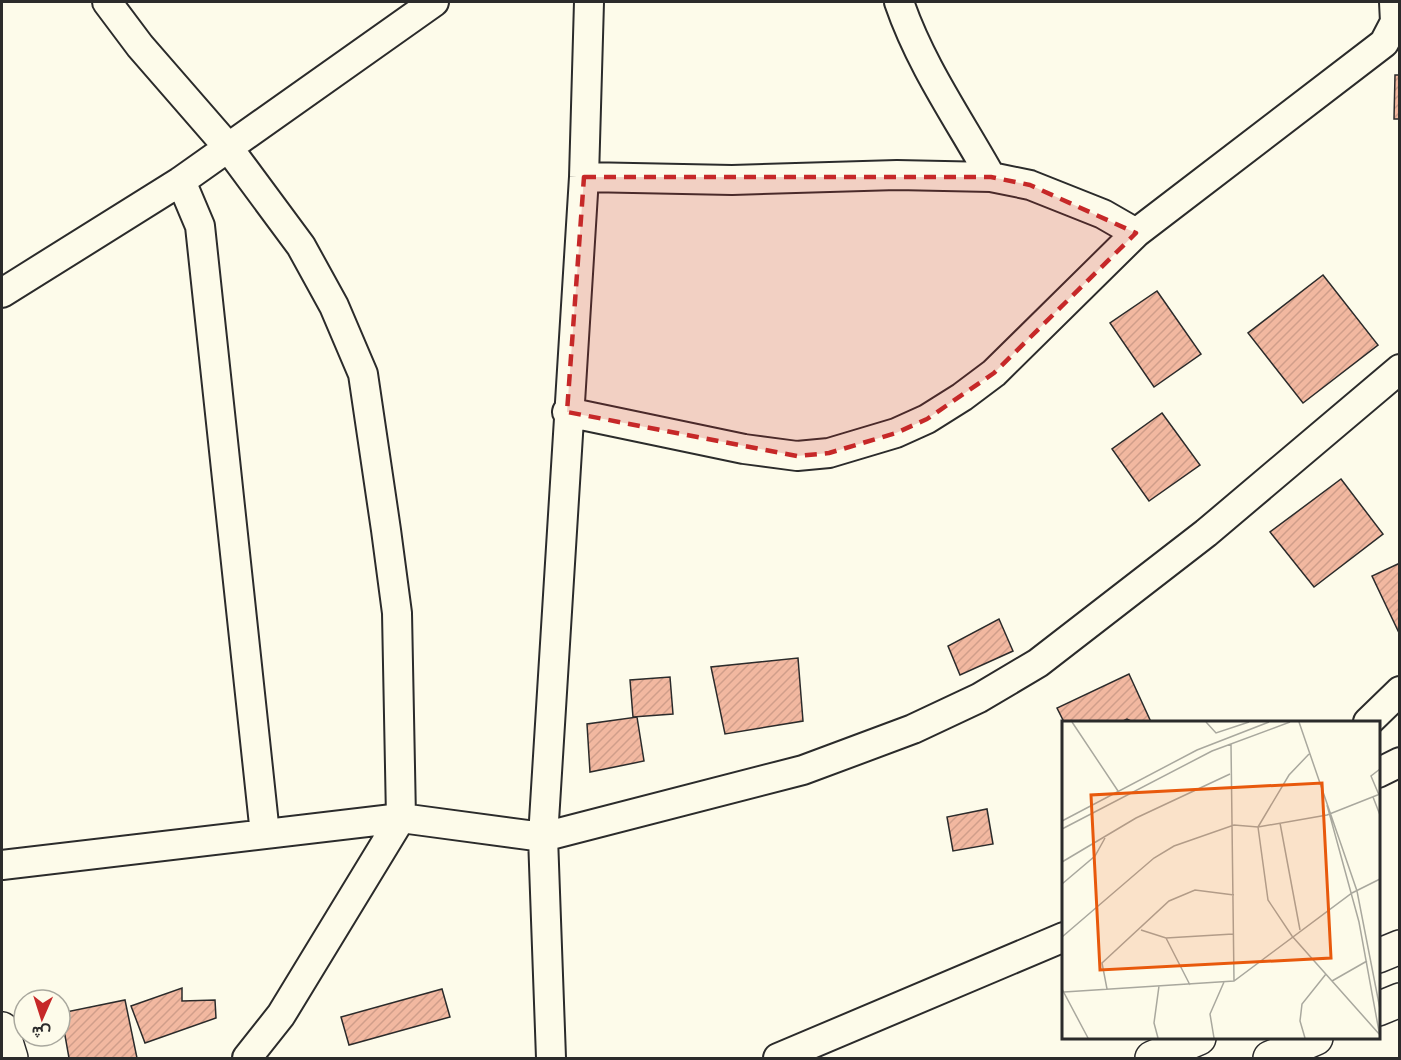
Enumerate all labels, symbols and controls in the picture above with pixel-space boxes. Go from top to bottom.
inset map [1062,721,1380,1039]
north arrow [12,988,72,1048]
text: ش [31,1022,51,1042]

